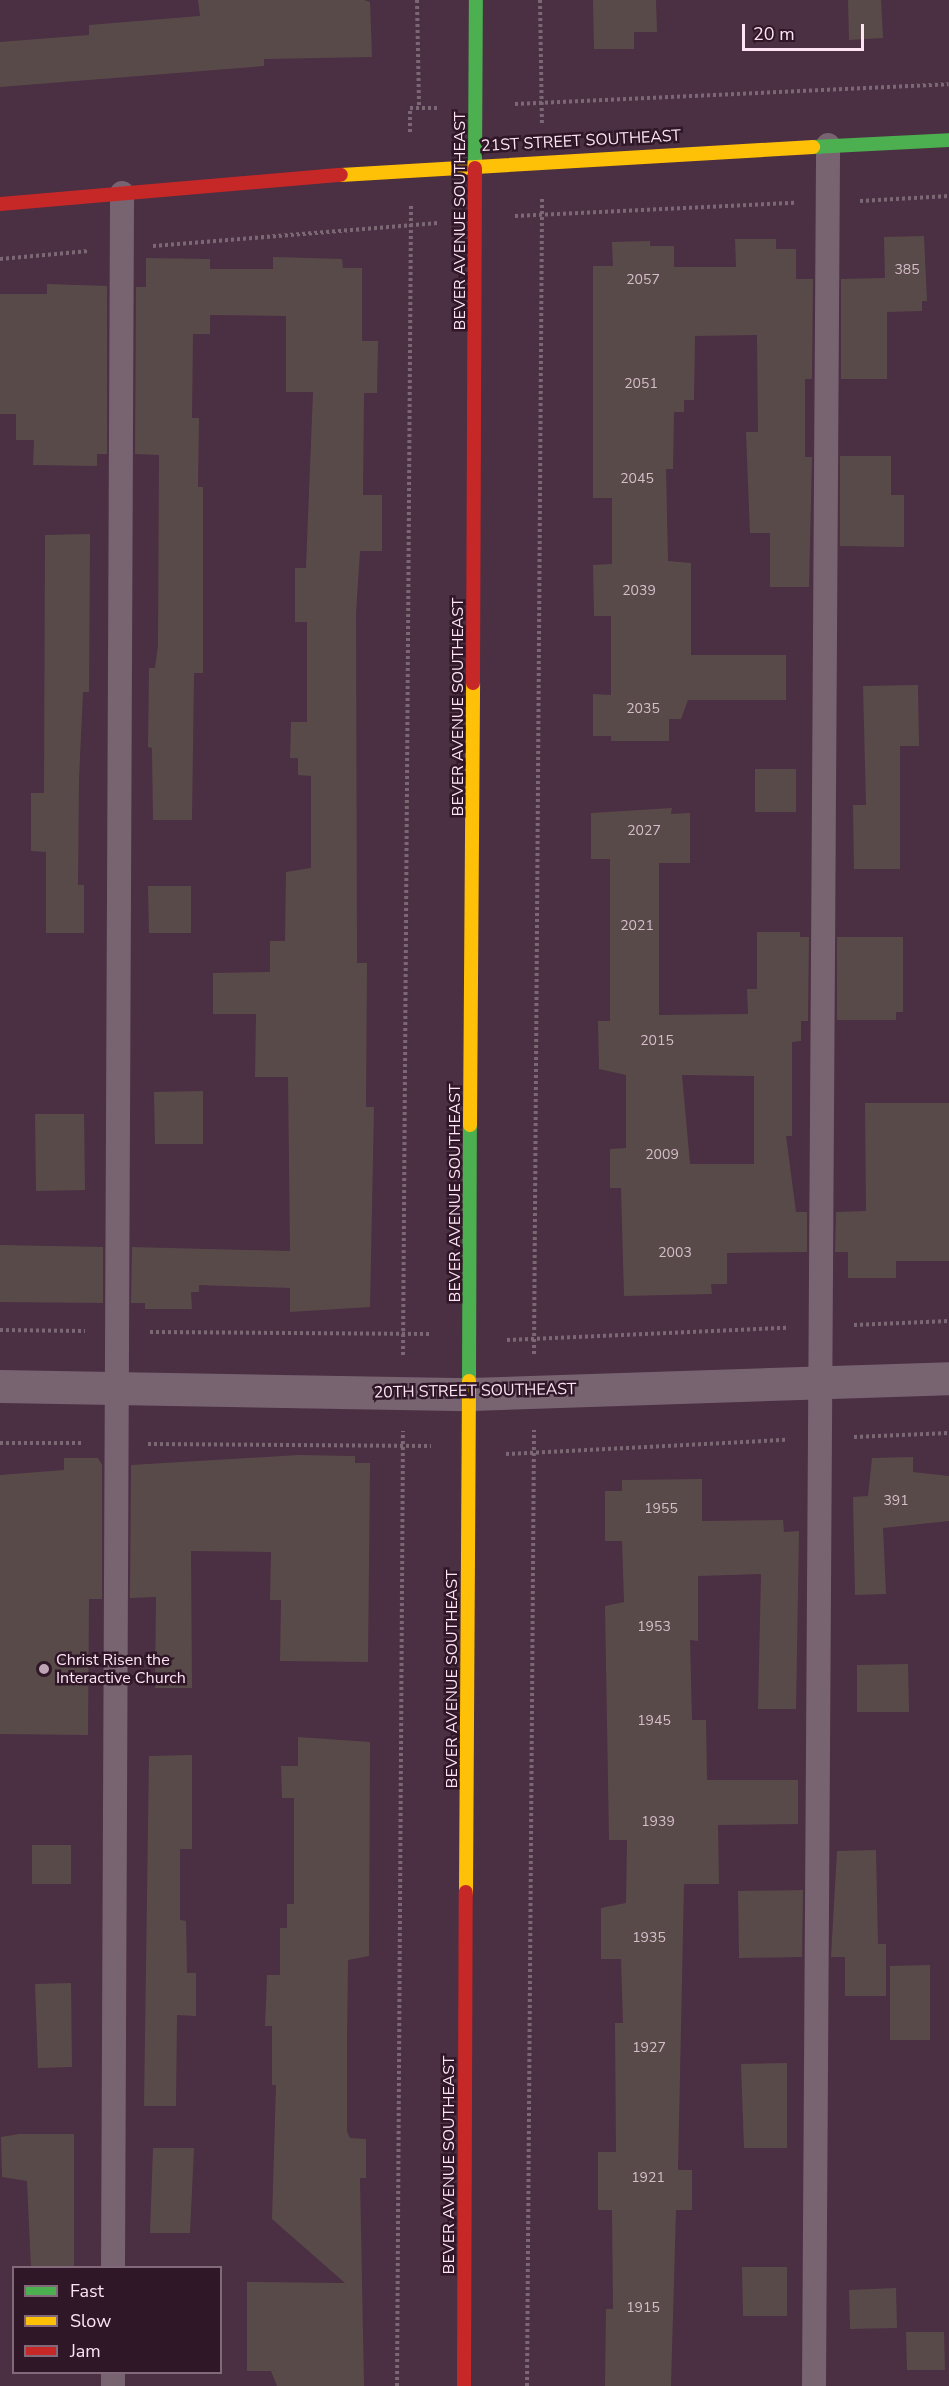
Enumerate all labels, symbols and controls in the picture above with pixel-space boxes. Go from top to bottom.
scale bar [745,12,866,50]
text: 20 m [753,22,795,46]
street label: BEVER AVENUE SOUTHEAST [450,112,470,330]
street label: 21ST STREET SOUTHEAST [481,126,681,156]
house number: 385 [894,262,920,278]
house number: 2057 [626,272,660,288]
house number: 2051 [624,376,658,392]
house number: 2045 [620,471,654,487]
house number: 2039 [622,583,656,599]
street label: BEVER AVENUE SOUTHEAST [448,598,468,816]
house number: 2035 [626,701,660,717]
house number: 2027 [627,823,661,839]
house number: 2021 [620,918,654,934]
house number: 2015 [640,1033,674,1049]
street label: BEVER AVENUE SOUTHEAST [445,1084,465,1302]
house number: 2009 [645,1147,679,1163]
house number: 2003 [658,1245,692,1261]
street label: 20TH STREET SOUTHEAST [373,1380,577,1402]
house number: 391 [883,1493,909,1509]
house number: 1955 [644,1501,678,1517]
street label: BEVER AVENUE SOUTHEAST [442,1570,462,1788]
house number: 1953 [637,1619,671,1635]
place label: Christ Risen the Interactive Church [56,1650,186,1688]
marker: Christ Risen the Interactive Church [37,1662,51,1676]
house number: 1945 [637,1713,671,1729]
house number: 1939 [641,1814,675,1830]
house number: 1935 [632,1930,666,1946]
house number: 1927 [632,2040,666,2056]
street label: BEVER AVENUE SOUTHEAST [439,2056,459,2274]
house number: 1921 [631,2170,665,2186]
legend [12,2266,222,2374]
text: Fast [70,2279,104,2303]
house number: 1915 [626,2300,660,2316]
text: Slow [70,2309,111,2333]
text: Jam [70,2339,101,2363]

